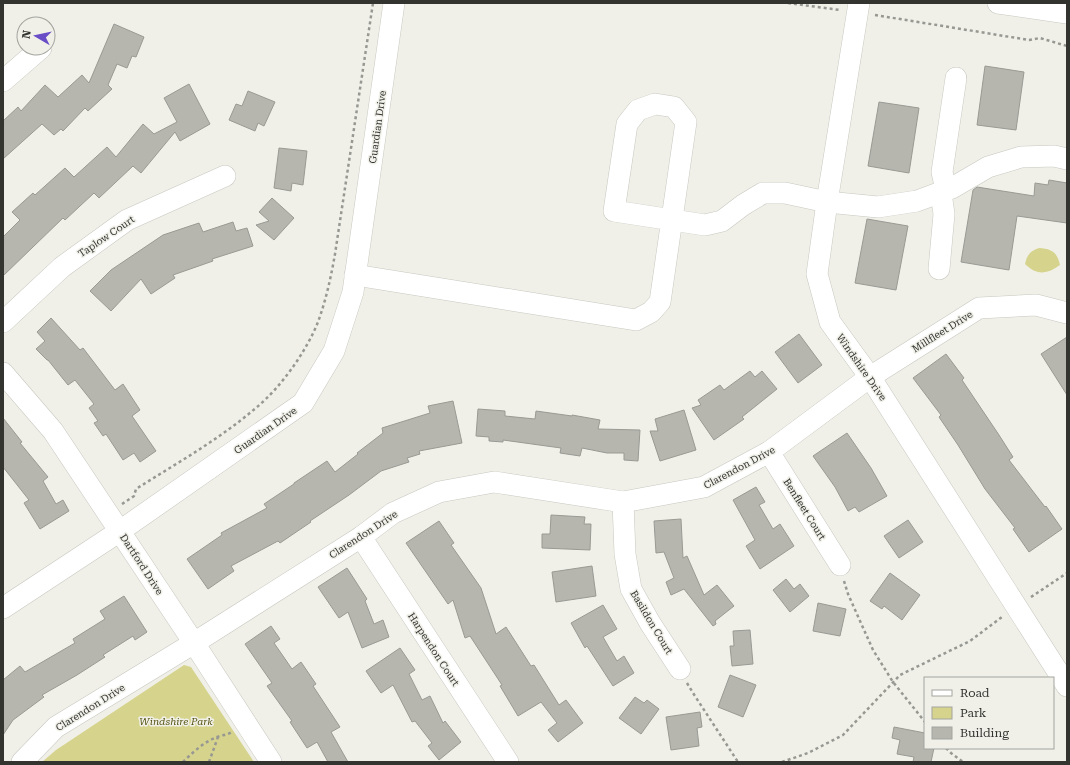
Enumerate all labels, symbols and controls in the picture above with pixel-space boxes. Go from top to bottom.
north arrow [16,16,56,56]
text: N [20,29,34,40]
street label: Guardian Drive [367,89,388,164]
street label: Taplow Court [76,213,137,259]
street label: Millfleet Drive [910,308,975,354]
street label: Windshire Drive [835,332,889,403]
street label: Guardian Drive [232,404,299,456]
street label: Clarendon Drive [702,444,777,491]
street label: Benfleet Court [781,477,828,542]
street label: Clarendon Drive [327,508,400,561]
street label: Dartford Drive [118,532,166,597]
street label: Basildon Court [628,588,675,656]
street label: Harpendon Court [406,610,462,688]
legend [924,677,1054,749]
street label: Clarendon Drive [54,681,127,733]
text: Road [960,686,990,700]
text: Park [960,706,987,720]
park label: Windshire Park [139,716,213,727]
text: Building [960,726,1009,740]

